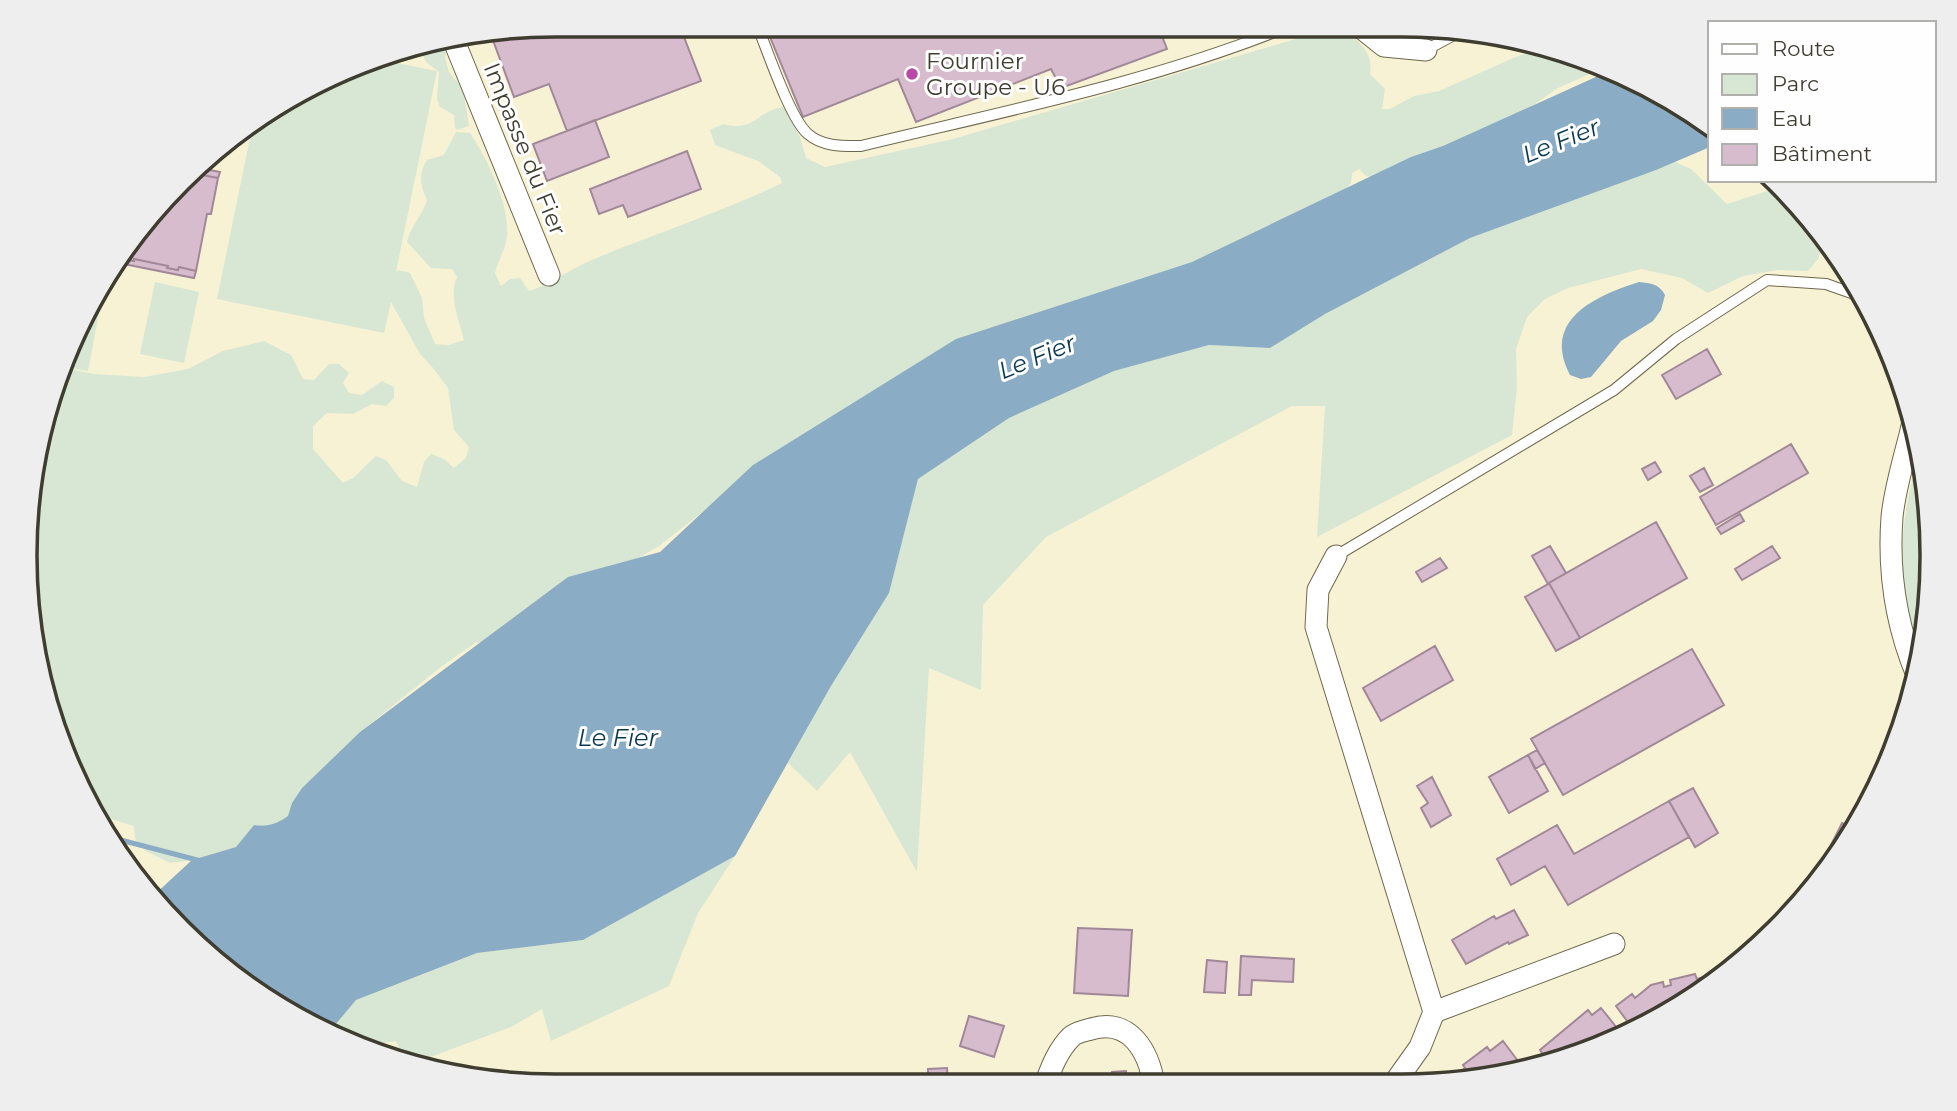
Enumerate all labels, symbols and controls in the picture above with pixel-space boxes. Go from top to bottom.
legend [1708,21,1936,182]
text: Route [1772,36,1835,61]
place label: Fournier Groupe - U6 [926,47,1065,101]
street label: Impasse du Fier [478,59,572,239]
marker: Fournier Groupe - U6 [904,66,920,82]
text: Parc [1772,71,1819,96]
text: Eau [1772,106,1812,131]
water label: Le Fier [1518,112,1605,169]
text: Bâtiment [1772,141,1872,166]
water label: Le Fier [994,328,1081,385]
water label: Le Fier [578,723,660,752]

